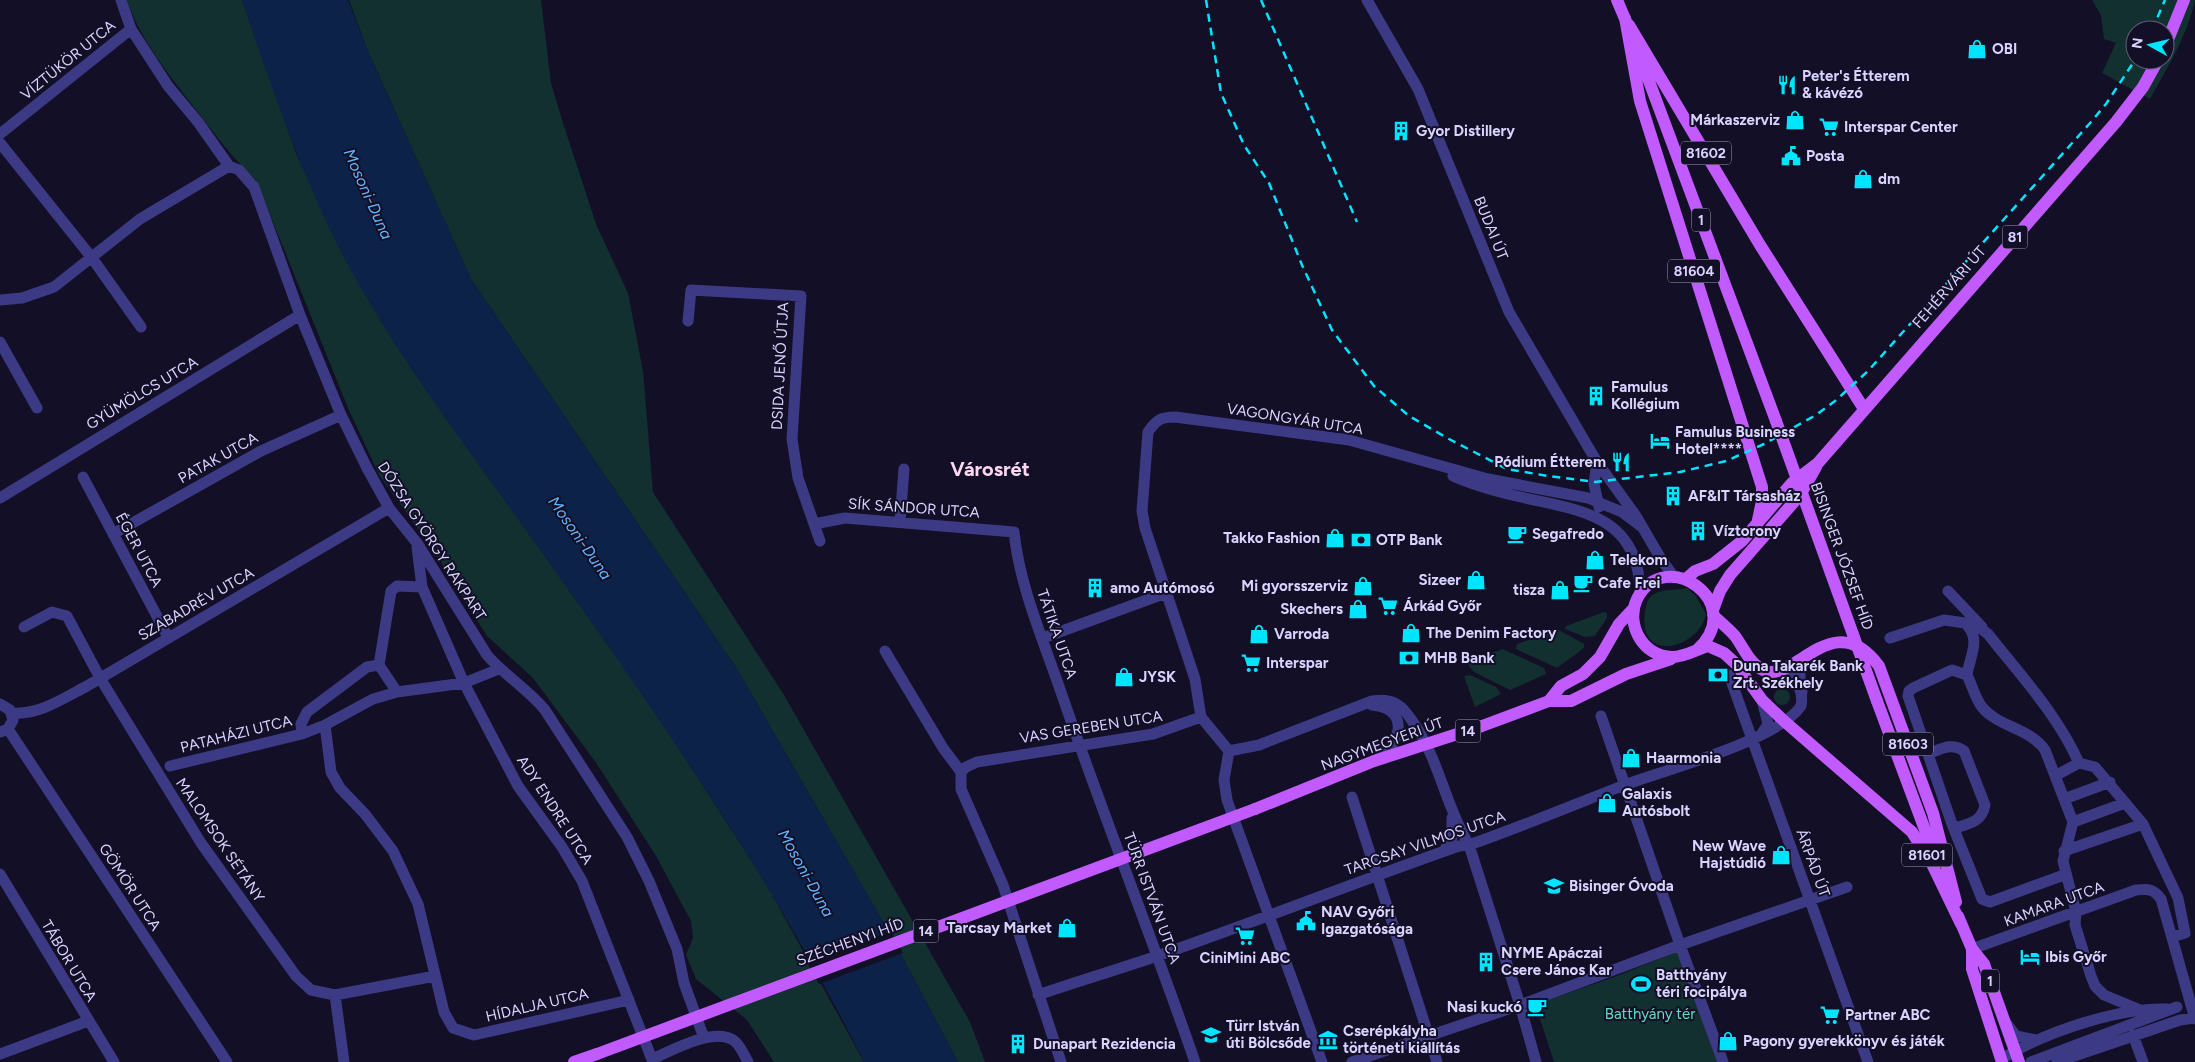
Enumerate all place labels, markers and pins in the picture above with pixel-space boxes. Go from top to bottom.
shop icon: OBI [1966,38,1988,60]
place label: OBI [1992,40,2017,58]
place label: Peter's Étterem & kávézó [1802,67,1909,102]
restaurant icon: Peter's Étterem & kávézó [1776,74,1798,96]
shop icon: Márkaszerviz [1784,109,1806,131]
place label: Márkaszerviz [1690,111,1780,129]
supermarket icon: Interspar Center [1818,116,1840,138]
place label: Interspar Center [1844,118,1958,136]
building icon: Gyor Distillery [1390,120,1412,142]
place label: Gyor Distillery [1416,122,1515,140]
public building icon: Posta [1780,145,1802,167]
place label: Posta [1806,147,1845,165]
shop icon: dm [1852,168,1874,190]
place label: dm [1878,170,1900,188]
place label: Famulus Kollégium [1611,378,1680,413]
building icon: Famulus Kollégium [1585,385,1607,407]
place label: Famulus Business Hotel**** [1675,423,1795,458]
hotel icon: Famulus Business Hotel**** [1649,430,1671,452]
restaurant icon: Pódium Étterem [1610,451,1632,473]
place label: Pódium Étterem [1494,453,1606,471]
building icon: AF&IT Társasház [1662,485,1684,507]
place label: AF&IT Társasház [1688,487,1800,505]
building icon: Víztorony [1687,520,1709,542]
place label: Víztorony [1713,522,1781,540]
cafe icon: Segafredo [1506,523,1528,545]
place label: Segafredo [1532,525,1604,543]
shop icon: Takko Fashion [1324,527,1346,549]
place label: Takko Fashion [1223,529,1320,547]
bank icon: OTP Bank [1350,529,1372,551]
place label: OTP Bank [1376,531,1443,549]
shop icon: Telekom [1584,549,1606,571]
place label: Telekom [1610,551,1668,569]
shop icon: Sizeer [1465,569,1487,591]
place label: Sizeer [1419,571,1461,589]
cafe icon: Cafe Frei [1572,572,1594,594]
place label: Cafe Frei [1598,574,1661,592]
shop icon: Mi gyorsszerviz [1352,575,1374,597]
building icon: amo Autómosó [1084,577,1106,599]
place label: Mi gyorsszerviz [1241,577,1348,595]
place label: amo Autómosó [1110,579,1215,597]
shop icon: tisza [1549,579,1571,601]
place label: tisza [1513,581,1545,599]
supermarket icon: Árkád Győr [1377,595,1399,617]
place label: Árkád Győr [1403,597,1482,615]
shop icon: Skechers [1347,598,1369,620]
place label: Skechers [1280,600,1343,618]
shop icon: The Denim Factory [1400,622,1422,644]
shop icon: Varroda [1248,623,1270,645]
place label: The Denim Factory [1426,624,1557,642]
place label: Varroda [1274,625,1329,643]
bank icon: MHB Bank [1398,647,1420,669]
place label: MHB Bank [1424,649,1495,667]
supermarket icon: Interspar [1240,652,1262,674]
place label: Interspar [1266,654,1329,672]
place label: Duna Takarék Bank Zrt. Székhely [1733,657,1863,692]
bank icon: Duna Takarék Bank Zrt. Székhely [1707,664,1729,686]
shop icon: JYSK [1113,666,1135,688]
place label: JYSK [1139,668,1176,686]
shop icon: Haarmonia [1620,747,1642,769]
place label: Haarmonia [1646,749,1721,767]
place label: Galaxis Autósbolt [1622,785,1690,820]
shop icon: Galaxis Autósbolt [1596,792,1618,814]
place label: New Wave Hajstúdió [1692,837,1767,872]
shop icon: New Wave Hajstúdió [1770,844,1792,866]
school or university icon: Bisinger Óvoda [1543,875,1565,897]
place label: Bisinger Óvoda [1569,877,1674,895]
place label: NAV Győri Igazgatósága [1321,903,1413,938]
public building icon: NAV Győri Igazgatósága [1295,910,1317,932]
shop icon: Tarcsay Market [1056,917,1078,939]
place label: Tarcsay Market [947,919,1052,937]
supermarket icon: CiniMini ABC [1234,925,1256,947]
place label: NYME Apáczai Csere János Kar [1501,944,1612,979]
hotel icon: Ibis Győr [2019,946,2041,968]
place label: Ibis Győr [2045,948,2107,966]
place label: CiniMini ABC [1200,949,1291,967]
building icon: NYME Apáczai Csere János Kar [1475,951,1497,973]
place label: Batthyány téri focipálya [1656,966,1747,1001]
sports icon: Batthyány téri focipálya [1630,973,1652,995]
cafe icon: Nasi kuckó [1526,996,1548,1018]
place label: Nasi kuckó [1447,998,1522,1016]
supermarket icon: Partner ABC [1819,1004,1841,1026]
place label: Partner ABC [1845,1006,1931,1024]
place label: Türr István úti Bölcsőde [1226,1017,1311,1052]
place label: Cserépkályha történeti kiállítás [1343,1022,1460,1057]
school or university icon: Türr István úti Bölcsőde [1200,1024,1222,1046]
museum icon: Cserépkályha történeti kiállítás [1317,1029,1339,1051]
shop icon: Pagony gyerekkönyv és játék [1717,1030,1739,1052]
place label: Pagony gyerekkönyv és játék [1743,1032,1945,1050]
building icon: Dunapart Rezidencia [1007,1033,1029,1055]
place label: Dunapart Rezidencia [1033,1035,1176,1053]

